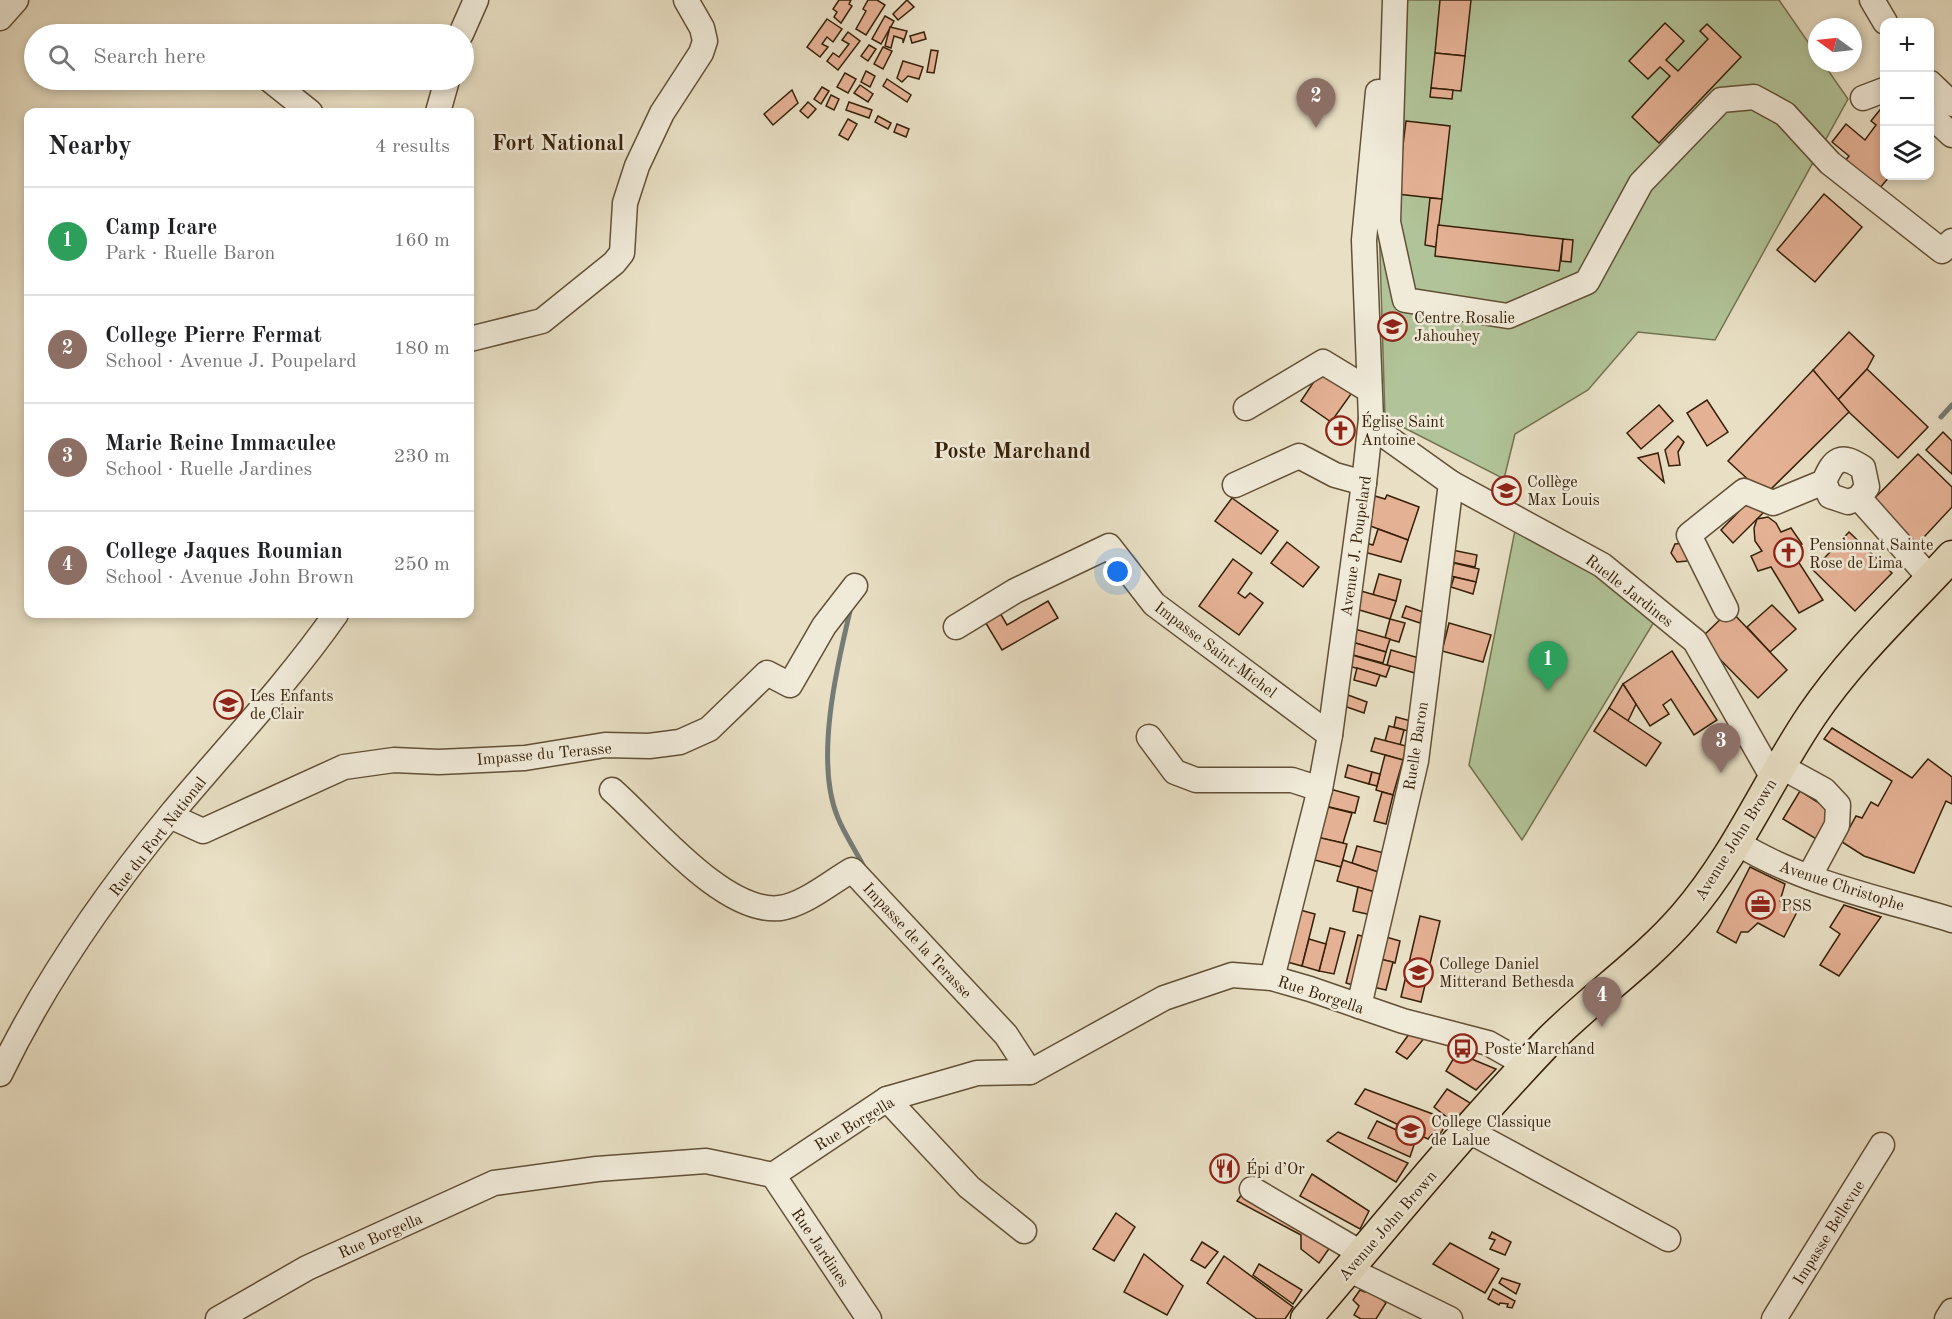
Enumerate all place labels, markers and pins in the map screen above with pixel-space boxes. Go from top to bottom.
pin: 2 [1296,78,1336,128]
school or university icon: Centre Rosalie Jahouhey [1377,310,1409,342]
place label: Centre Rosalie Jahouhey [1414,311,1515,345]
place label: Église Saint Antoine [1361,411,1445,449]
church icon: Église Saint Antoine [1324,414,1356,446]
school or university icon: Collège Max Louis [1490,474,1522,506]
place label: Collège Max Louis [1527,475,1600,509]
church icon: Pensionnat Sainte Rose de Lima [1772,537,1804,569]
place label: Pensionnat Sainte Rose de Lima [1809,538,1933,572]
pin: 1 [1528,642,1568,691]
school or university icon: Les Enfants de Clair [213,688,245,720]
place label: Les Enfants de Clair [250,689,334,723]
pin: 3 [1702,724,1740,773]
office icon: PSS [1744,889,1776,921]
place label: PSS [1781,899,1812,915]
school or university icon: College Daniel Mitterand Bethesda [1402,956,1434,988]
place label: College Daniel Mitterand Bethesda [1439,957,1575,991]
pin: 4 [1582,978,1622,1027]
bus stop icon: Poste Marchand [1447,1032,1479,1064]
place label: Poste Marchand [1484,1042,1595,1058]
school or university icon: College Classique de Lalue [1394,1114,1426,1146]
place label: College Classique de Lalue [1431,1115,1551,1149]
restaurant icon: Épi d’Or [1209,1152,1241,1184]
place label: Épi d’Or [1246,1158,1305,1178]

